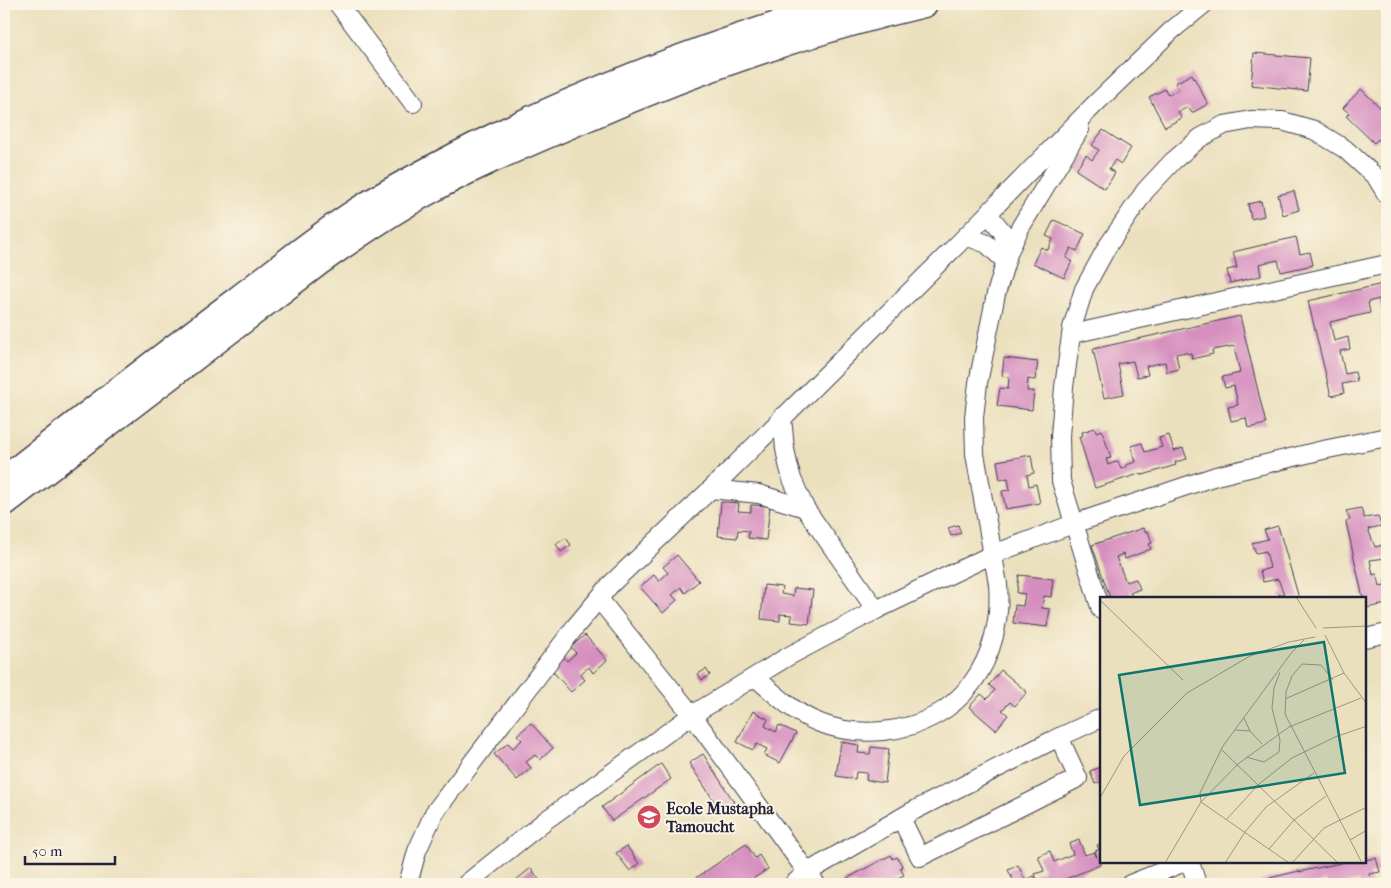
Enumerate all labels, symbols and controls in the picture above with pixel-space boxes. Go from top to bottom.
inset map [1100,597,1366,863]
place label: Ecole Mustapha Tamoucht [665,799,775,836]
school or university icon: Ecole Mustapha Tamoucht [636,804,662,830]
scale bar [25,833,115,865]
text: 50 m [32,842,63,860]

